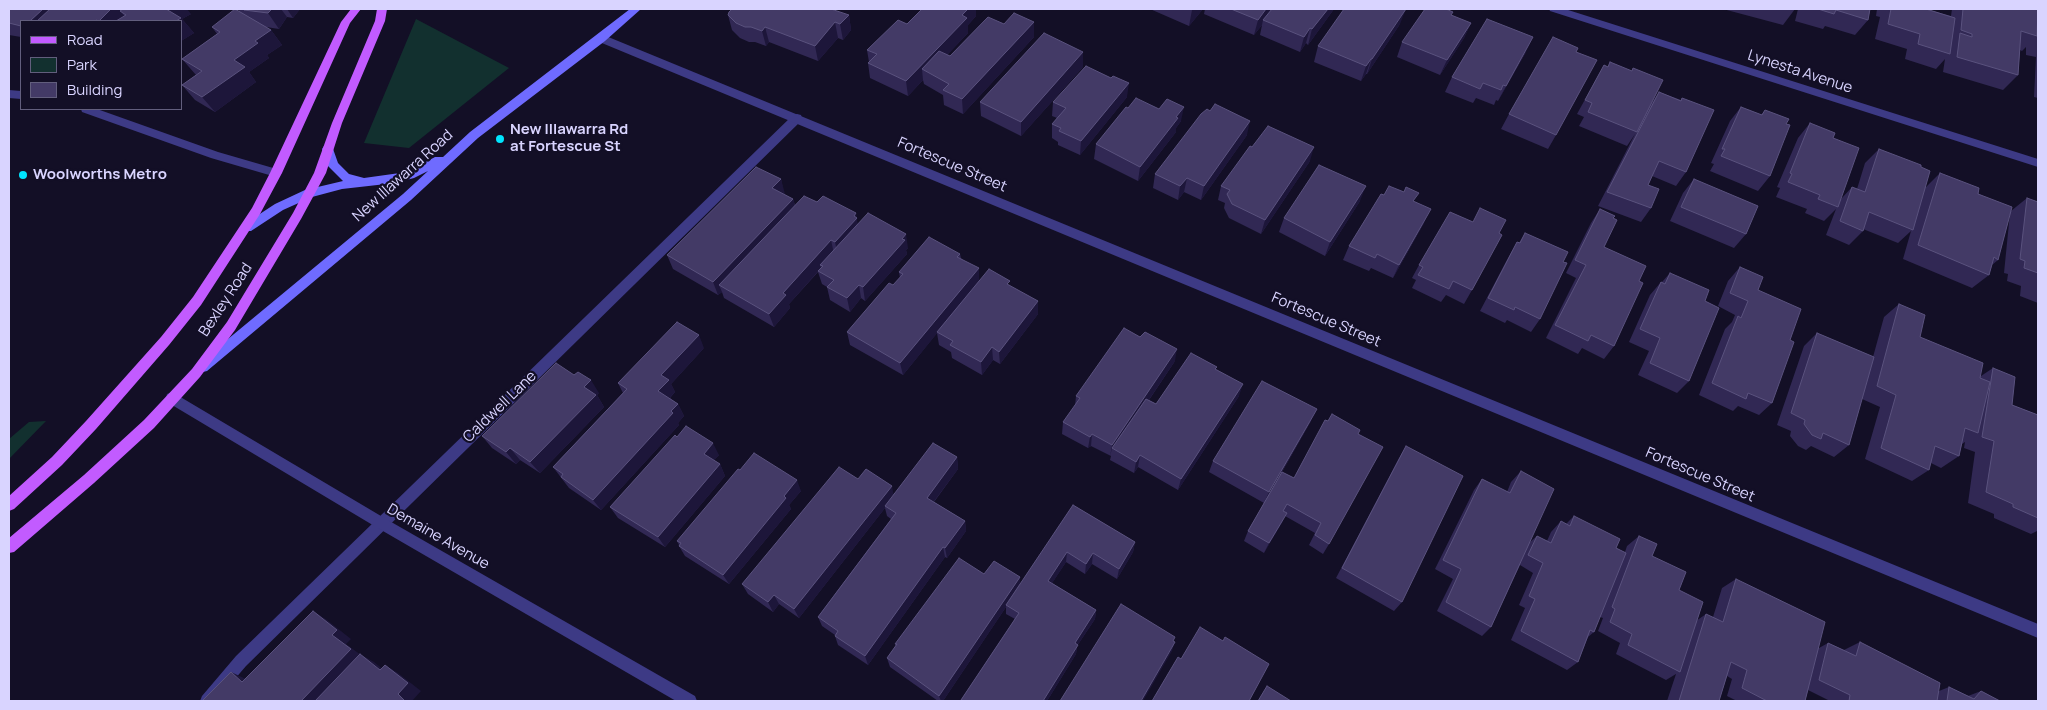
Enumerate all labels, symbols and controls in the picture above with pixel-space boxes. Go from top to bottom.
legend [20,20,182,110]
text: Road [67,29,103,50]
street label: Lynesta Avenue [1745,47,1855,97]
text: Park [67,54,97,75]
text: Building [67,79,122,100]
place label: New Illawarra Rd at Fortescue St [510,121,628,156]
street label: New Illawarra Road [349,126,457,226]
marker: New Illawarra Rd at Fortescue St [494,133,506,145]
street label: Fortescue Street [895,134,1009,196]
place label: Woolworths Metro [33,166,167,184]
marker: Woolworths Metro [17,169,29,181]
street label: Bexley Road [196,260,256,340]
street label: Fortescue Street [1269,289,1383,351]
street label: Caldwell Lane [460,368,540,446]
street label: Fortescue Street [1643,444,1757,506]
street label: Demaine Avenue [384,500,492,574]

